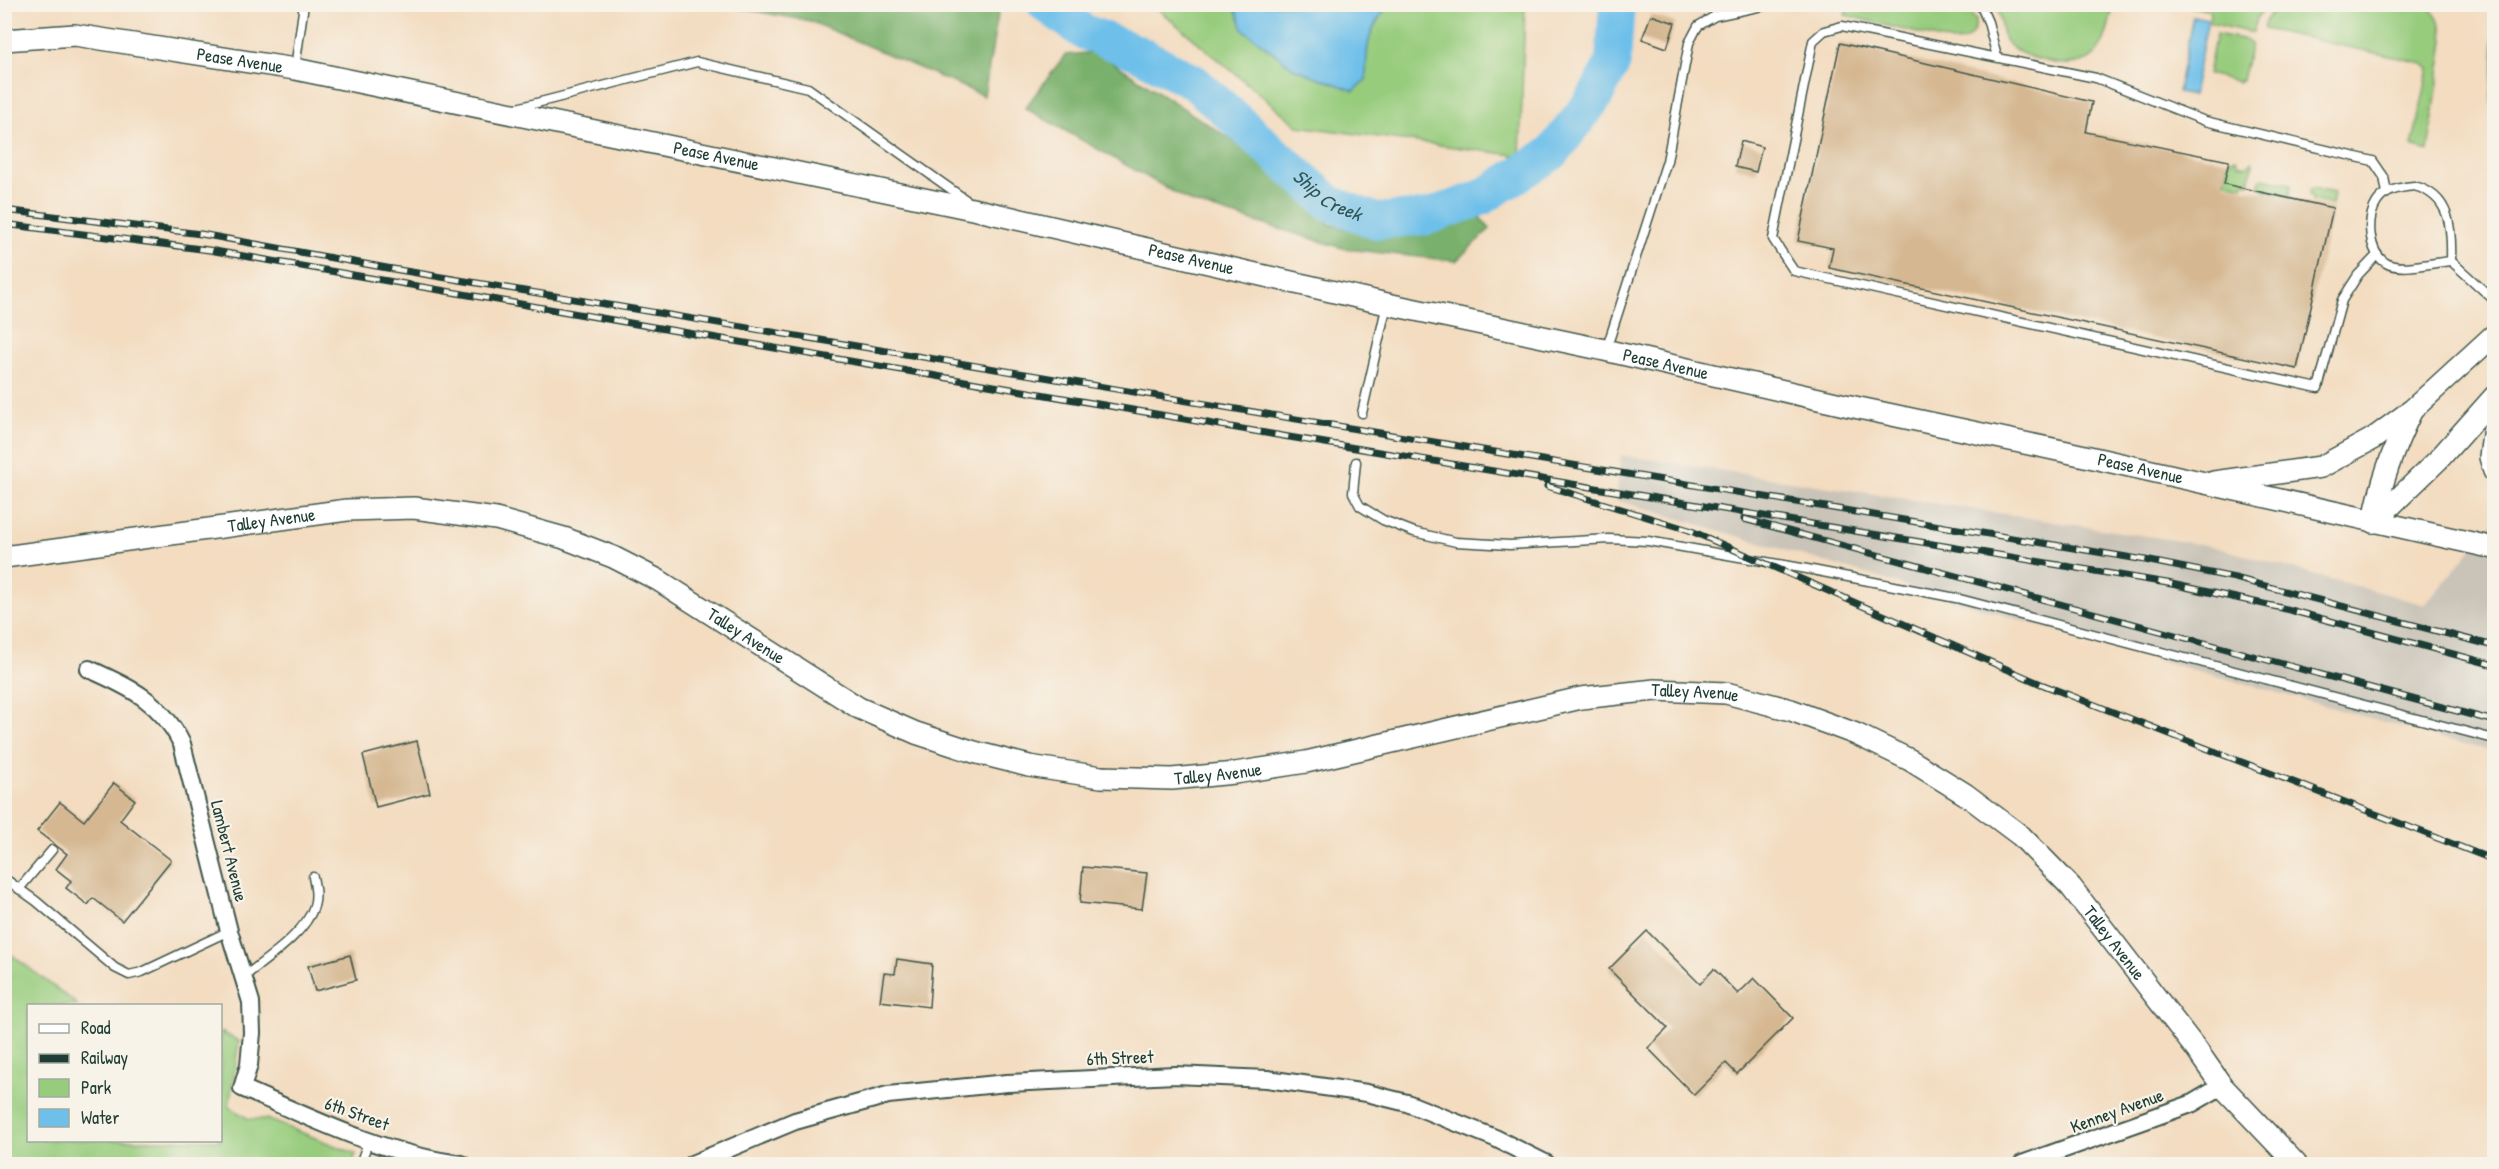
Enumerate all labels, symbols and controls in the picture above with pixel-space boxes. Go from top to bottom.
street label: Pease Avenue [195,41,285,79]
street label: Pease Avenue [671,135,761,177]
water label: Ship Creek [1288,163,1367,228]
street label: Pease Avenue [1146,237,1236,280]
street label: Pease Avenue [1621,342,1711,385]
street label: Pease Avenue [2095,446,2186,490]
street label: Talley Avenue [226,501,317,538]
street label: Talley Avenue [702,601,790,670]
street label: Talley Avenue [1651,677,1742,708]
street label: Talley Avenue [1173,756,1263,791]
street label: Lambert Avenue [205,798,254,904]
street label: Talley Avenue [2078,900,2151,985]
legend [27,1004,222,1142]
text: Road [81,1015,111,1040]
street label: 6th Street [1086,1044,1155,1071]
text: Railway [81,1045,128,1070]
text: Park [81,1075,112,1100]
street label: Kenney Avenue [2067,1082,2167,1139]
street label: 6th Street [321,1090,394,1137]
text: Water [81,1105,119,1130]

